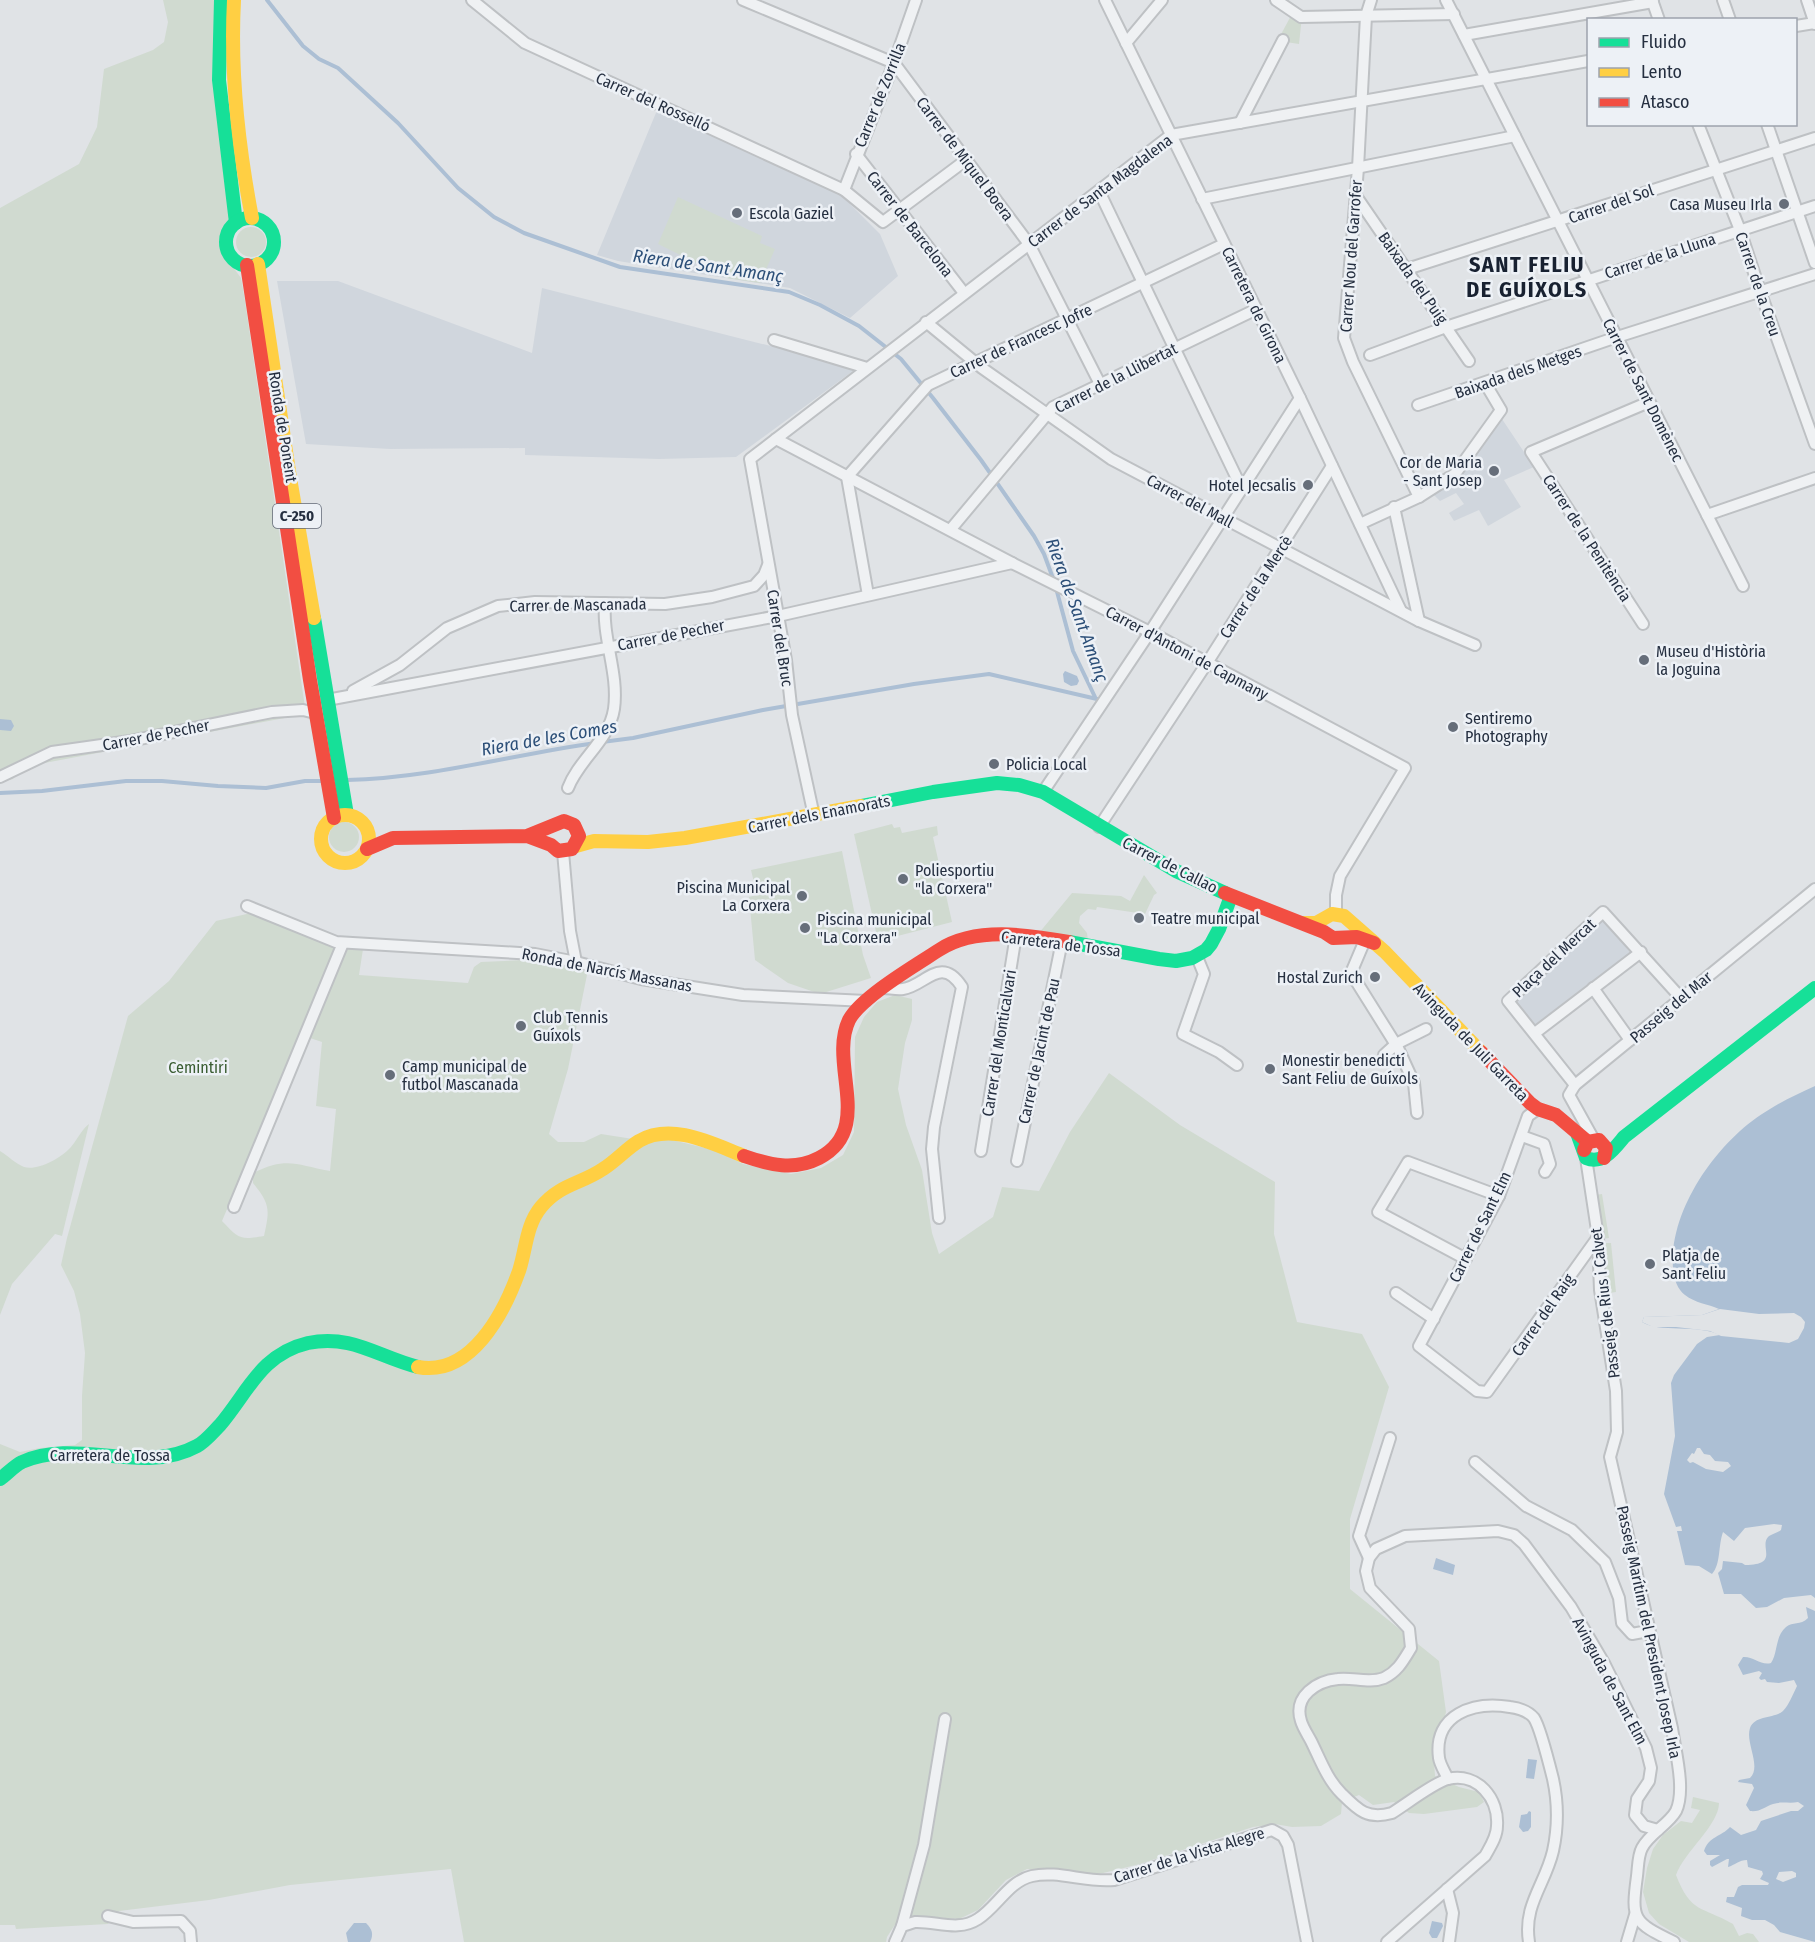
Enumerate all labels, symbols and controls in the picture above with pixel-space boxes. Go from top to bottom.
legend [1587,18,1797,126]
text: Fluido [1641,31,1687,53]
street label: Carrer de Zorrilla [850,40,910,150]
text: Lento [1641,61,1682,83]
street label: Carrer del Rosselló [593,68,713,136]
text: Atasco [1641,91,1689,113]
street label: Carrer de Miquel Boera [912,93,1018,225]
street label: Carrer de Santa Magdalena [1024,130,1176,251]
street label: Carrer de Barcelona [863,167,957,281]
street label: Carrer Nou del Garrofer [1336,179,1366,333]
street label: Carrer del Sol [1566,181,1656,227]
place label: Casa Museu Irla [1670,195,1772,214]
marker: Casa Museu Irla [1777,197,1791,211]
place label: Escola Gaziel [749,204,833,223]
marker: Escola Gaziel [730,206,744,220]
street label: Baixada del Puig [1374,228,1452,328]
street label: Carrer de la Lluna [1602,229,1718,283]
street label: Carrer de la Creu [1731,229,1785,339]
street label: Carretera de Girona [1218,244,1291,367]
water label: Riera de Sant Amanç [632,245,785,287]
district label: SANT FELIU DE GUÍXOLS [1466,251,1588,303]
street label: Carrer de Francesc Jofre [947,300,1095,382]
street label: Carrer de Sant Domènec [1599,315,1687,465]
street label: Carrer de la Llibertat [1051,339,1181,417]
street label: Baixada dels Metges [1452,341,1584,403]
street label: Ronda de Ponent [265,370,301,485]
place label: Cor de Maria - Sant Josep [1400,453,1482,490]
marker: Cor de Maria - Sant Josep [1487,464,1501,478]
street label: Carrer del Mall [1143,470,1237,532]
street label: Carrer de la Penitència [1539,471,1635,605]
place label: Hotel Jecsalis [1208,476,1296,495]
marker: Hotel Jecsalis [1301,478,1315,492]
road number: C-250 [273,504,321,528]
street label: Carrer de la Mercè [1216,532,1296,642]
water label: Riera de Sant Amanç [1041,535,1113,685]
street label: Carrer del Bruc [763,588,797,688]
street label: Carrer de Mascanada [509,594,647,616]
street label: Carrer d'Antoni de Capmany [1102,602,1272,704]
street label: Carrer de Pecher [616,615,727,655]
place label: Museu d'Història la Joguina [1656,642,1766,679]
marker: Museu d'Història la Joguina [1637,653,1651,667]
place label: Sentiremo Photography [1465,709,1549,746]
street label: Carrer de Pecher [101,715,212,755]
water label: Riera de les Comes [479,715,619,761]
marker: Sentiremo Photography [1446,720,1460,734]
place label: Policia Local [1006,755,1087,774]
marker: Policia Local [987,757,1001,771]
street label: Carrer dels Enamorats [746,791,892,837]
street label: Carrer de Callao [1119,833,1221,897]
place label: Poliesportiu "la Corxera" [915,861,994,898]
marker: Poliesportiu "la Corxera" [896,872,910,886]
place label: Piscina Municipal La Corxera [676,878,790,915]
marker: Piscina Municipal La Corxera [795,889,809,903]
place label: Teatre municipal [1151,909,1259,928]
place label: Piscina municipal "La Corxera" [817,910,931,947]
marker: Teatre municipal [1132,911,1146,925]
street label: Plaça del Mercat [1508,914,1600,1001]
marker: Piscina municipal "La Corxera" [798,921,812,935]
street label: Carretera de Tossa [1000,927,1122,961]
street label: Ronda de Narcís Massanas [520,944,694,996]
street label: Passeig del Mar [1626,967,1716,1047]
street label: Carrer del Monticalvari [978,968,1020,1118]
place label: Hostal Zurich [1277,968,1363,987]
marker: Hostal Zurich [1368,970,1382,984]
street label: Carrer de Jacint de Pau [1014,976,1064,1126]
street label: Avinguda de Juli Garreta [1409,979,1533,1105]
place label: Club Tennis Guíxols [533,1008,608,1045]
marker: Club Tennis Guíxols [514,1019,528,1033]
place label: Monestir benedictí Sant Feliu de Guíxols [1282,1051,1418,1088]
place label: Camp municipal de futbol Mascanada [402,1057,527,1094]
park label: Cemintiri [168,1058,228,1077]
marker: Monestir benedictí Sant Feliu de Guíxols [1263,1062,1277,1076]
marker: Camp municipal de futbol Mascanada [383,1068,397,1082]
street label: Carrer de Sant Elm [1445,1168,1515,1286]
street label: Passeig de Rius i Calvet [1586,1226,1624,1379]
place label: Platja de Sant Feliu [1662,1246,1726,1283]
marker: Platja de Sant Feliu [1643,1257,1657,1271]
street label: Carrer del Raig [1508,1270,1579,1360]
street label: Carretera de Tossa [50,1446,170,1465]
street label: Passeig Marítim del President Josep Irla [1613,1504,1685,1760]
street label: Avinguda de Sant Elm [1568,1614,1652,1748]
street label: Carrer de la Vista Alegre [1111,1823,1267,1887]

